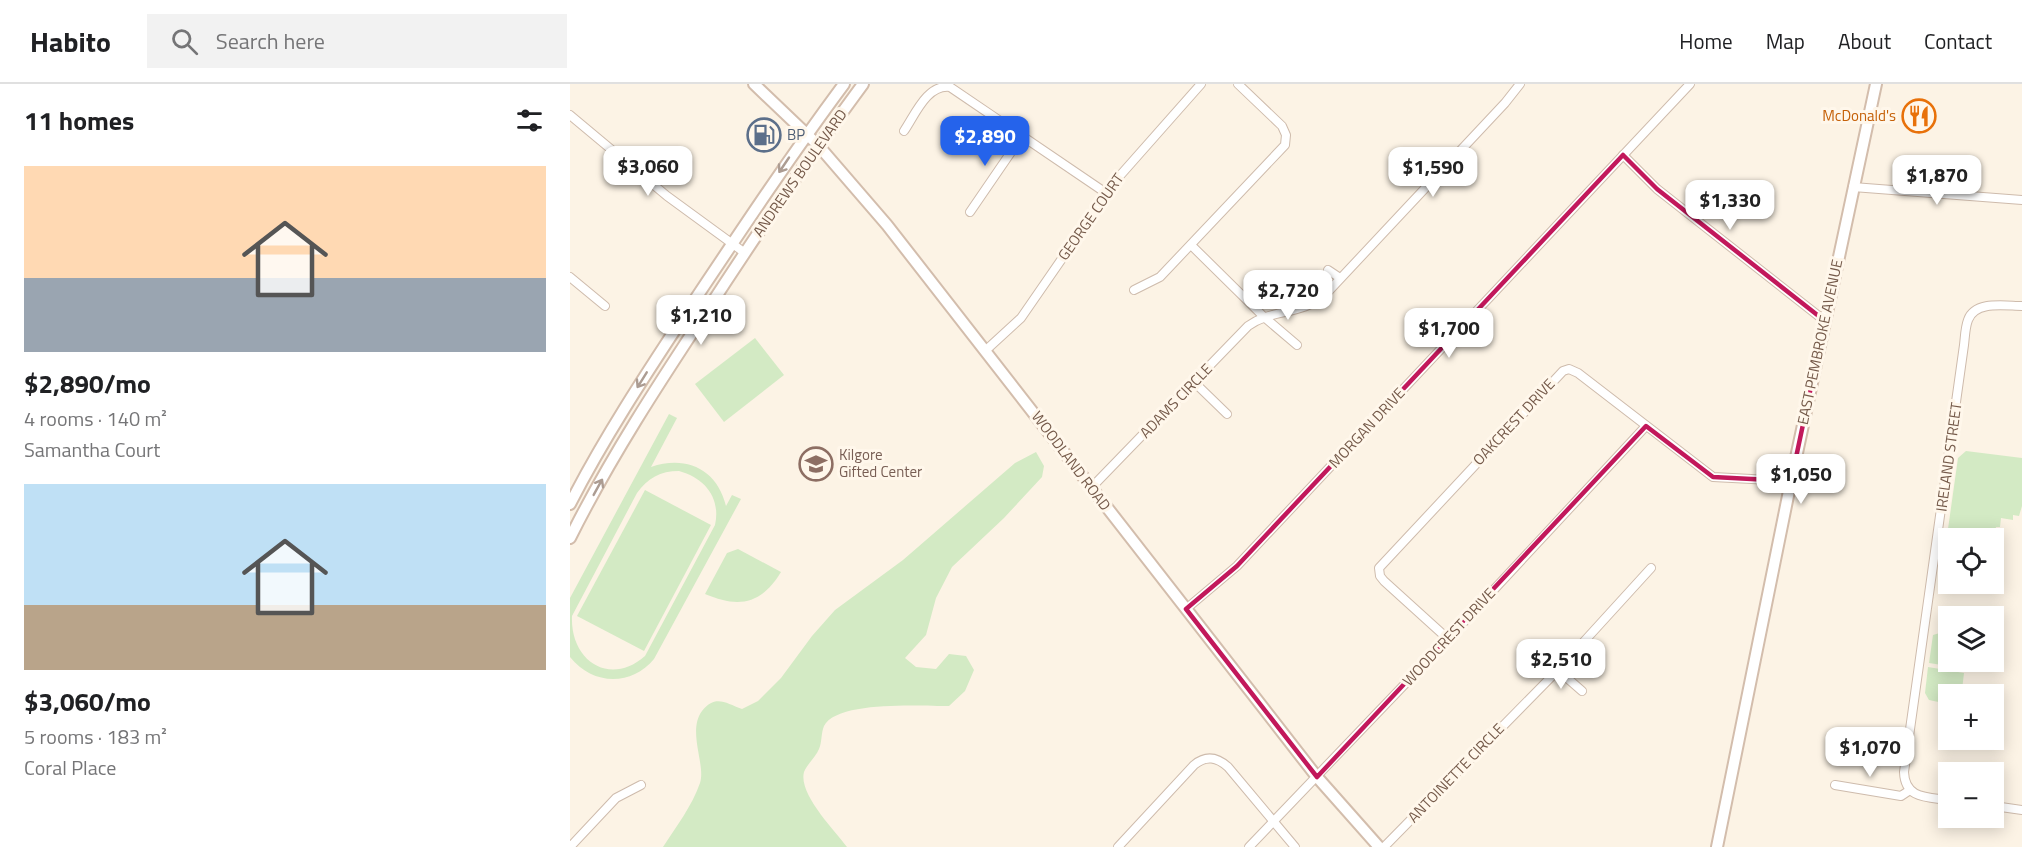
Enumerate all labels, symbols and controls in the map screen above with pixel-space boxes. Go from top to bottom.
search box [147,14,567,68]
text: Habito [30,20,111,63]
text: Search here [216,24,325,58]
icon: search [168,25,201,58]
text: Home [1679,25,1733,57]
text: Map [1766,25,1805,57]
text: About [1838,25,1891,57]
text: Contact [1924,25,1992,57]
restaurant icon: McDonald's [1901,98,1937,134]
text: 11 homes [24,101,134,140]
icon: filters [513,104,546,137]
street label: ANDREWS BOULEVARD [747,104,852,241]
place label: McDonald's [1822,104,1896,127]
pin: $2,890 [936,116,1034,167]
fuel station icon: BP [746,117,782,153]
text: $2,890 [954,120,1016,151]
place label: BP [787,123,805,146]
pin: $3,060 [599,146,697,197]
pin: $1,590 [1384,147,1482,198]
text: $3,060 [617,150,679,181]
text: $1,590 [1402,151,1464,182]
pin: $1,870 [1888,155,1986,206]
one-way arrow [778,156,790,173]
text: $1,870 [1906,159,1968,190]
street label: GEORGE COURT [1052,168,1129,265]
pin: $1,330 [1681,180,1779,231]
text: $1,330 [1699,184,1761,215]
icon: home [231,205,339,313]
street label: EAST PEMBROKE AVENUE [1791,257,1848,427]
pin: $2,720 [1239,270,1337,321]
text: $2,720 [1257,274,1319,305]
pin: $1,210 [652,295,750,346]
text: $1,210 [670,299,732,330]
pin: $1,700 [1400,308,1498,359]
text: $1,700 [1418,312,1480,343]
street label: ADAMS CIRCLE [1134,358,1217,443]
text: $2,890/mo [24,364,151,403]
one-way arrow [636,372,649,389]
street label: OAKCREST DRIVE [1467,373,1560,470]
street label: MORGAN DRIVE [1323,382,1410,473]
street label: IRELAND STREET [1929,401,1968,513]
text: 4 rooms · 140 m² [24,403,167,434]
street label: WOODLAND ROAD [1026,406,1117,515]
text: Samantha Court [24,434,160,465]
place label: Kilgore Gifted Center [839,443,922,483]
school or university icon: Kilgore Gifted Center [798,446,834,482]
pin: $1,050 [1752,454,1850,505]
text: $1,050 [1770,458,1832,489]
one-way arrow [592,479,604,496]
icon: home [231,523,339,631]
map controls [1938,528,2004,828]
button: locate [1938,528,2004,594]
street label: WOODCREST DRIVE [1397,582,1500,691]
button: layers [1938,606,2004,672]
pin: $2,510 [1512,639,1610,690]
text: $2,510 [1530,643,1592,674]
text: $3,060/mo [24,682,151,721]
button: + [1938,684,2004,750]
street label: ANTOINETTE CIRCLE [1402,718,1509,828]
text: 5 rooms · 183 m² [24,721,167,752]
pin: $1,070 [1821,727,1919,778]
text: $1,070 [1839,731,1901,762]
text: Coral Place [24,752,116,783]
button: − [1938,762,2004,828]

